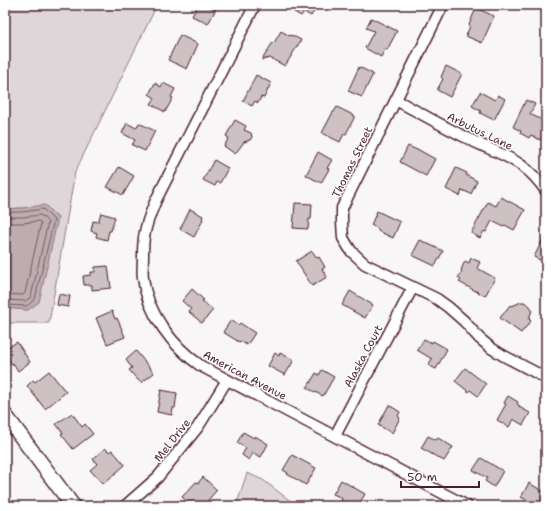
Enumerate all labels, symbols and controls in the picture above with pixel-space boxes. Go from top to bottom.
street label: Arbutus Lane [444,109,515,154]
street label: Thomas Street [329,124,376,200]
street label: Alaska Court [341,322,386,390]
street label: American Avenue [200,347,289,404]
street label: Mel Drive [151,416,194,465]
scale bar [401,463,479,489]
text: 50 m [407,469,437,485]

